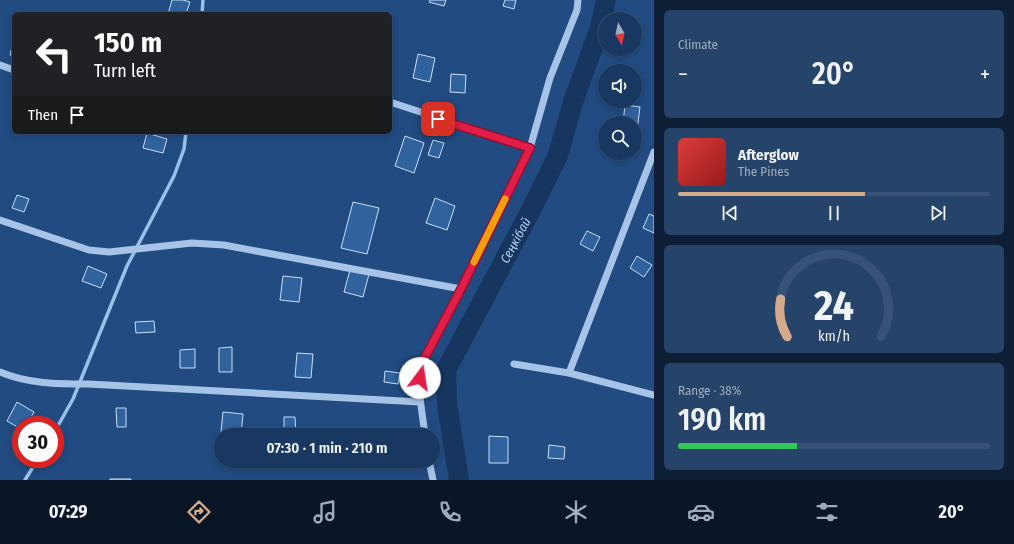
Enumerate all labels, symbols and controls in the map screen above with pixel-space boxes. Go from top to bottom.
north arrow [598,12,642,56]
map controls [598,12,642,160]
text: 150 m [94,26,162,59]
icon: left [28,28,80,80]
text: Climate [678,37,718,52]
text: 20° [812,56,856,92]
text: Turn left [94,60,156,82]
text: − [678,61,688,88]
text: + [980,61,990,88]
button: sound [598,64,642,108]
pin [421,102,455,136]
icon: arrive [66,104,88,126]
text: Then [28,106,58,124]
icon: arrive [427,108,449,130]
button: search [598,116,642,160]
text: Afterglow [738,146,799,164]
text: The Pines [738,164,789,179]
icon: previous [719,202,741,224]
icon: pause [823,202,845,224]
icon: next [927,202,949,224]
water label: Сеңкібай [497,215,533,266]
text: 24 [813,281,854,331]
text: km/h [818,327,850,344]
position arrow [399,357,441,399]
text: Range · 38% [678,383,741,398]
text: 190 km [678,402,766,438]
speed limit sign: 30 [12,416,64,468]
text: 07:30 · 1 min · 210 m [267,439,387,457]
icon: directions [185,498,213,526]
icon: music [311,498,339,526]
icon: phone [436,498,464,526]
icon: climate [562,498,590,526]
icon: car [687,498,715,526]
icon: filters [813,498,841,526]
text: 07:29 [49,501,88,523]
text: 20° [939,501,965,523]

